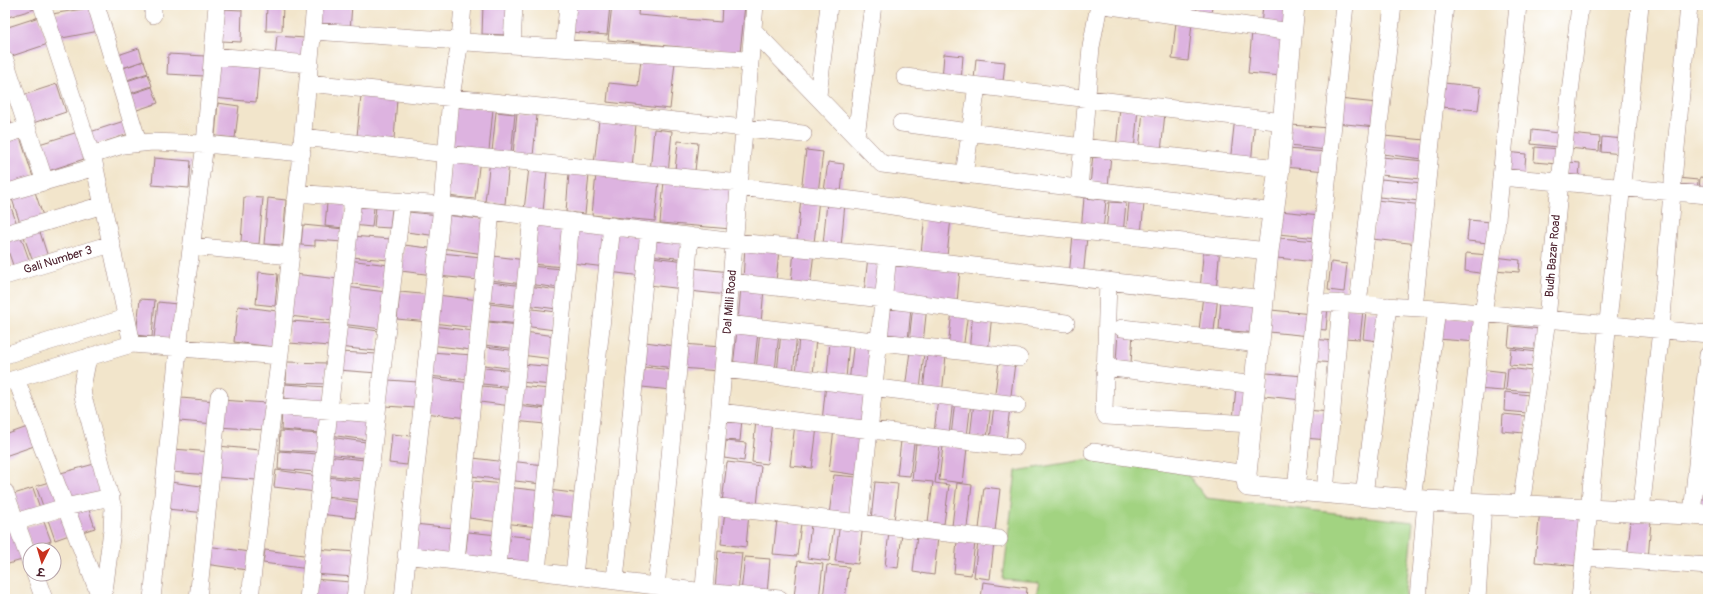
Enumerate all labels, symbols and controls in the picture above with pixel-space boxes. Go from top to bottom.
street label: Budh Bazar Road [1542,214,1564,298]
street label: Gali Number 3 [22,242,94,278]
street label: Dal Milli Road [720,269,740,335]
north arrow [22,542,62,582]
text: उ [35,565,46,578]

